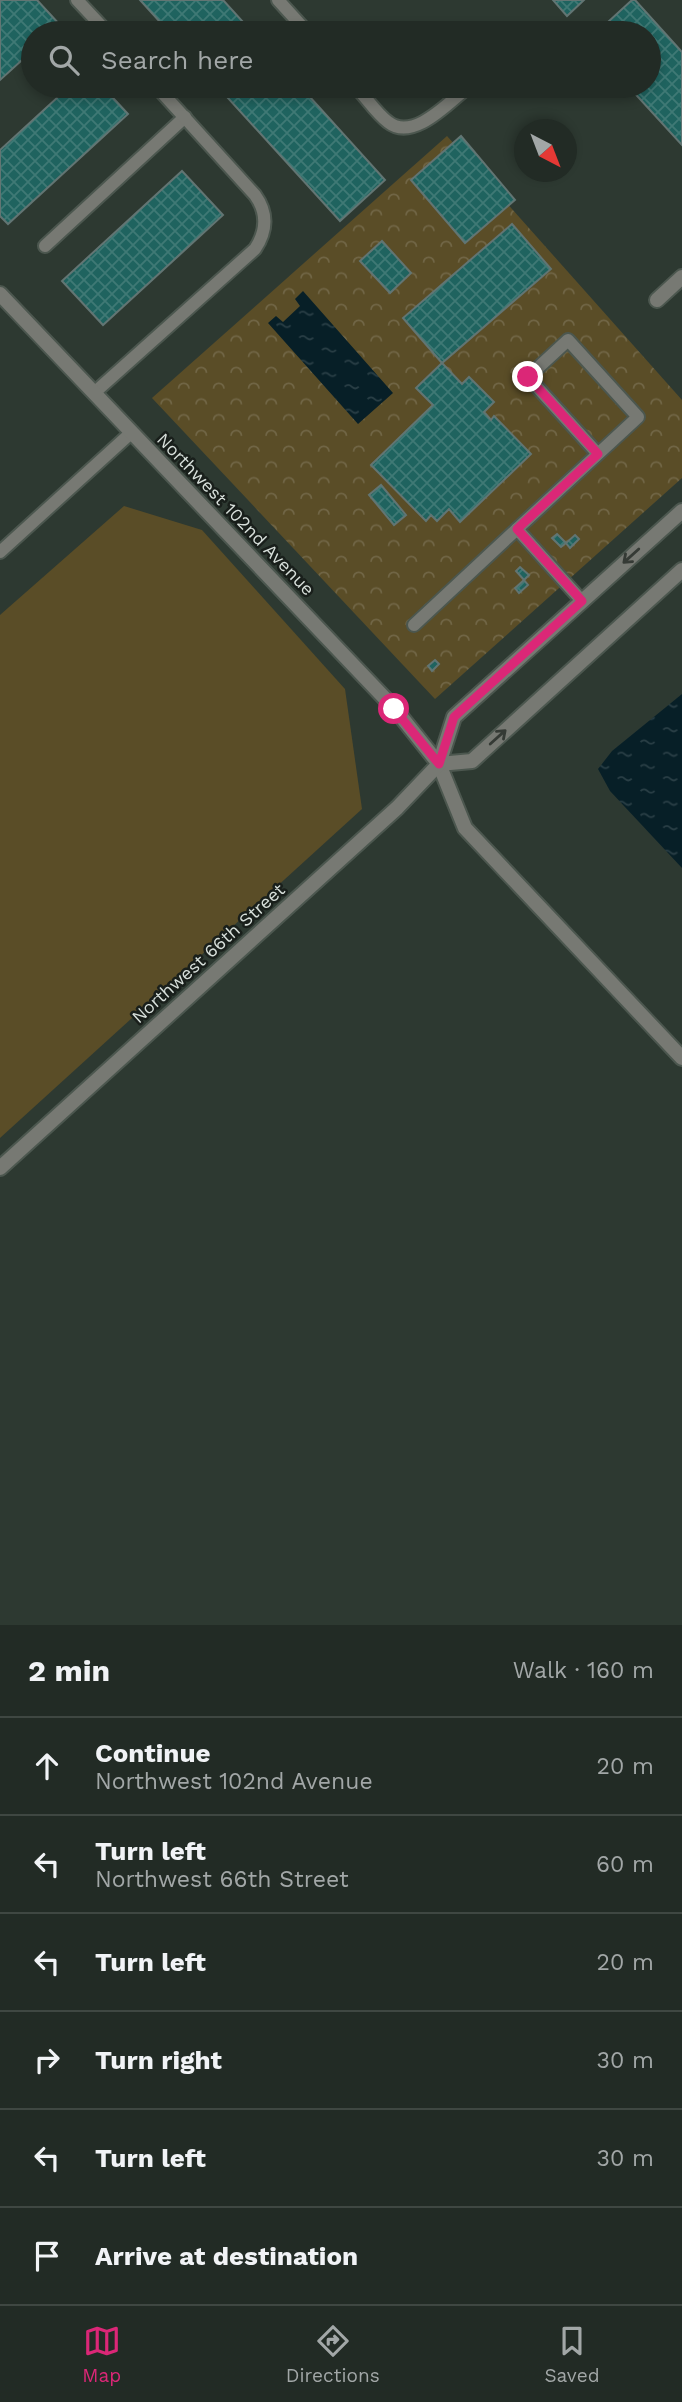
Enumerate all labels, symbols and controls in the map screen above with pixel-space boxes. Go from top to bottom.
search box [21,21,661,98]
icon: search [45,41,83,79]
text: Search here [101,45,253,75]
north arrow [514,119,577,182]
route end [512,361,543,392]
street label: Northwest 102nd Avenue [153,429,319,599]
one-way arrow [623,548,640,565]
route start [378,693,409,724]
one-way arrow [489,729,506,746]
street label: Northwest 66th Street [127,879,289,1027]
text: 2 min [28,1653,110,1688]
text: Walk · 160 m [513,1657,654,1684]
text: Continue [95,1738,211,1768]
icon: ahead [28,1747,66,1785]
text: 20 m [597,1753,654,1780]
text: Northwest 102nd Avenue [95,1768,373,1795]
text: Turn left [95,1836,206,1866]
icon: left [28,1845,66,1883]
text: 60 m [596,1851,654,1878]
text: Northwest 66th Street [95,1866,349,1893]
icon: left [28,1943,66,1981]
text: Turn left [95,1947,206,1977]
text: 20 m [597,1949,654,1976]
icon: right [28,2041,66,2079]
text: Turn right [95,2045,222,2075]
text: 30 m [597,2047,654,2074]
icon: left [28,2139,66,2177]
text: Turn left [95,2143,206,2173]
text: 30 m [597,2145,654,2172]
icon: arrive [28,2237,66,2275]
text: Arrive at destination [95,2241,358,2271]
tab: Map [82,2322,121,2387]
tab: Directions [286,2322,380,2387]
tab: Saved [544,2322,600,2387]

